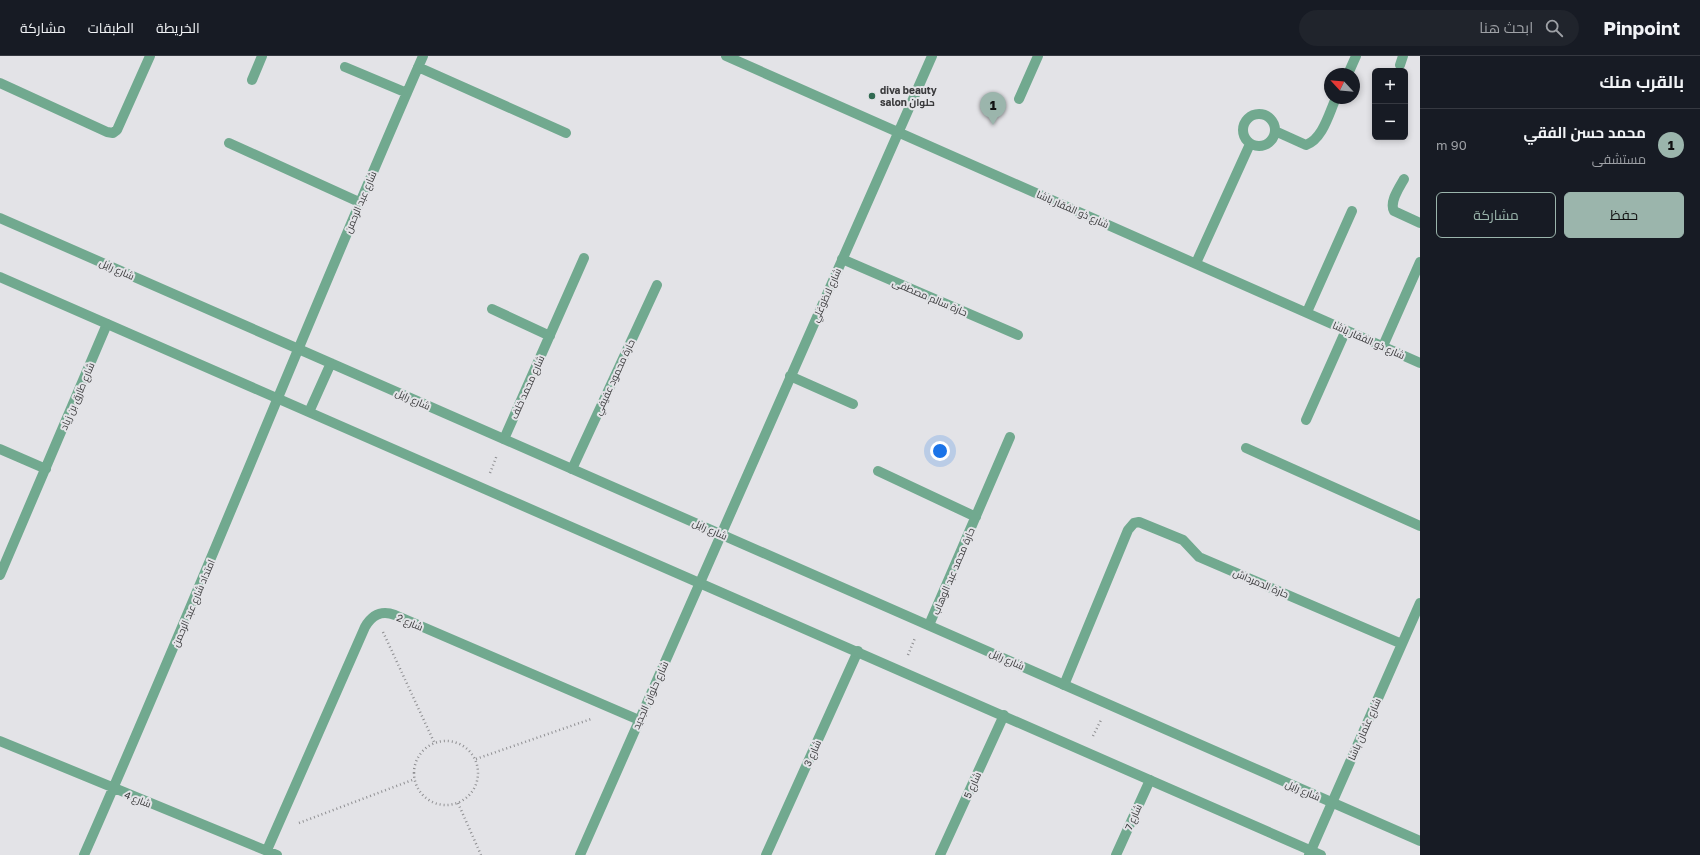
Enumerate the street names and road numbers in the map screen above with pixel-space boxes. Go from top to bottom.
street label: شارع عبد الرحمن [342,169,379,235]
street label: شارع ذو الفقار باشا [1035,188,1111,231]
street label: شارع رايل [97,256,136,283]
street label: شارع لاظوغلي [809,266,845,325]
street label: حارة سالم مصطفى [890,276,969,320]
street label: شارع ذو الفقار باشا [1331,319,1407,362]
street label: حارة محمود عفيفي [591,337,639,418]
street label: شارع محمد خلف [508,353,547,421]
street label: شارع طارق بن زياد [57,360,98,432]
street label: شارع رايل [393,386,432,413]
street label: شارع رايل [690,516,729,543]
street label: حارة محمد عبد الوهاب [929,526,977,616]
street label: امتداد شارع عبد الرحمن [169,558,218,649]
street label: حارة الدمرداش [1231,566,1291,601]
street label: شارع 2 [395,611,425,634]
street label: شارع رايل [987,646,1026,673]
street label: شارع حلوان الجديد [630,659,671,731]
street label: شارع عثمان باشا [1345,696,1384,762]
street label: شارع 3 [801,738,824,769]
street label: شارع 5 [961,770,984,800]
street label: شارع رايل [1283,777,1322,804]
street label: شارع 4 [122,788,153,811]
street label: شارع 7 [1122,802,1145,832]

